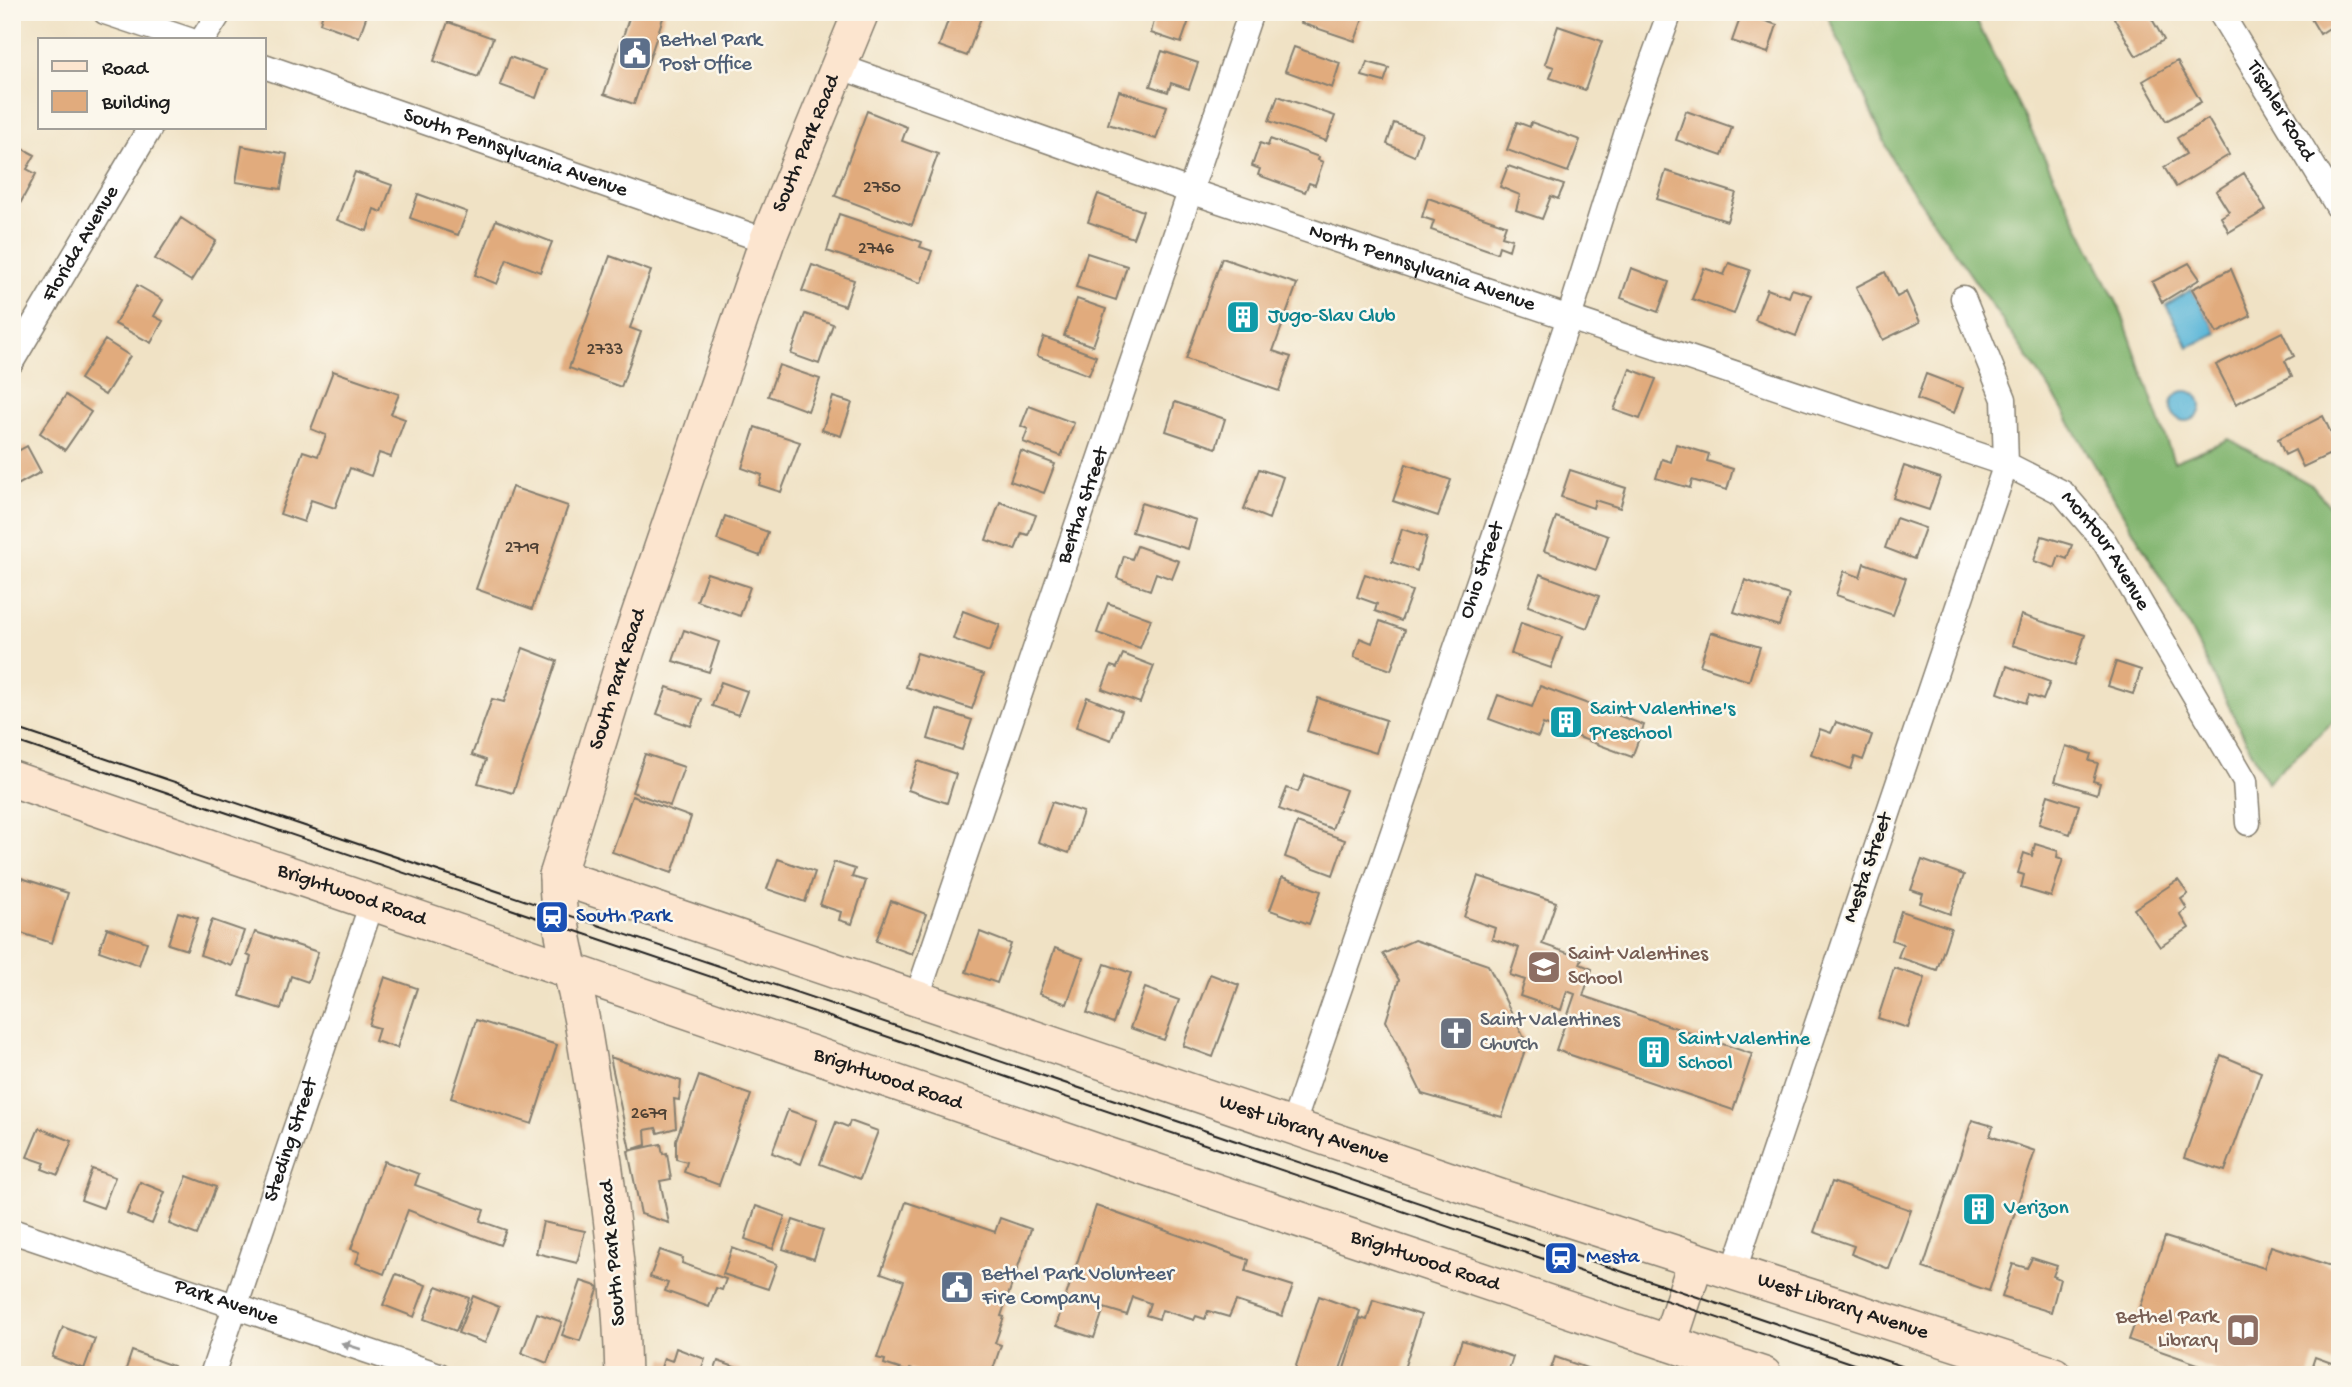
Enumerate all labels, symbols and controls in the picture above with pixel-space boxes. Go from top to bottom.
place label: Bethel Park Post Office [659,29,765,78]
public building icon: Bethel Park Post Office [616,34,654,72]
legend [38,38,266,130]
street label: Tischler Road [2240,56,2321,167]
text: Road [102,58,150,83]
street label: South Park Road [768,70,847,216]
text: Building [101,92,171,117]
street label: South Pennsylvania Avenue [400,103,632,204]
house number: 2750 [863,178,901,199]
street label: Florida Avenue [37,180,126,307]
street label: North Pennsylvania Avenue [1305,219,1539,318]
house number: 2746 [858,239,895,260]
building icon: Jugo-Slav Club [1224,298,1262,336]
place label: Jugo-Slav Club [1268,305,1396,330]
house number: 2733 [587,340,623,361]
street label: Bertha Street [1052,442,1116,568]
street label: Montour Avenue [2055,486,2155,617]
street label: Ohio Street [1454,517,1511,622]
house number: 2719 [505,538,539,559]
street label: South Park Road [584,604,653,753]
place label: Saint Valentine's Preschool [1589,698,1737,747]
building icon: Saint Valentine's Preschool [1547,703,1585,741]
street label: Mesta Street [1839,808,1900,926]
street label: Brightwood Road [273,858,431,933]
station icon: South Park [533,898,571,936]
place label: South Park [576,905,674,930]
place label: Saint Valentines School [1568,943,1709,992]
school or university icon: Saint Valentines School [1525,948,1563,986]
place label: Saint Valentines Church [1480,1009,1621,1058]
church icon: Saint Valentines Church [1437,1014,1475,1052]
place label: Saint Valentine School [1678,1028,1811,1077]
building icon: Saint Valentine School [1635,1033,1673,1071]
street label: Brightwood Road [809,1042,967,1117]
street label: Steding Street [259,1073,325,1205]
street label: West Library Avenue [1215,1090,1393,1171]
house number: 2679 [631,1104,667,1125]
street label: South Park Road [595,1177,633,1327]
building icon: Verizon [1960,1190,1998,1228]
place label: Verizon [2003,1197,2069,1222]
street label: Brightwood Road [1346,1225,1504,1299]
station icon: Mesta [1542,1239,1580,1277]
place label: Mesta [1586,1246,1641,1271]
place label: Bethel Park Volunteer Fire Company [981,1263,1175,1312]
public building icon: Bethel Park Volunteer Fire Company [938,1268,976,1306]
street label: West Library Avenue [1754,1268,1932,1347]
street label: Park Avenue [170,1274,283,1333]
place label: Bethel Park Library [2115,1306,2221,1355]
library icon: Bethel Park Library [2224,1311,2262,1349]
one-way arrow [340,1340,361,1351]

